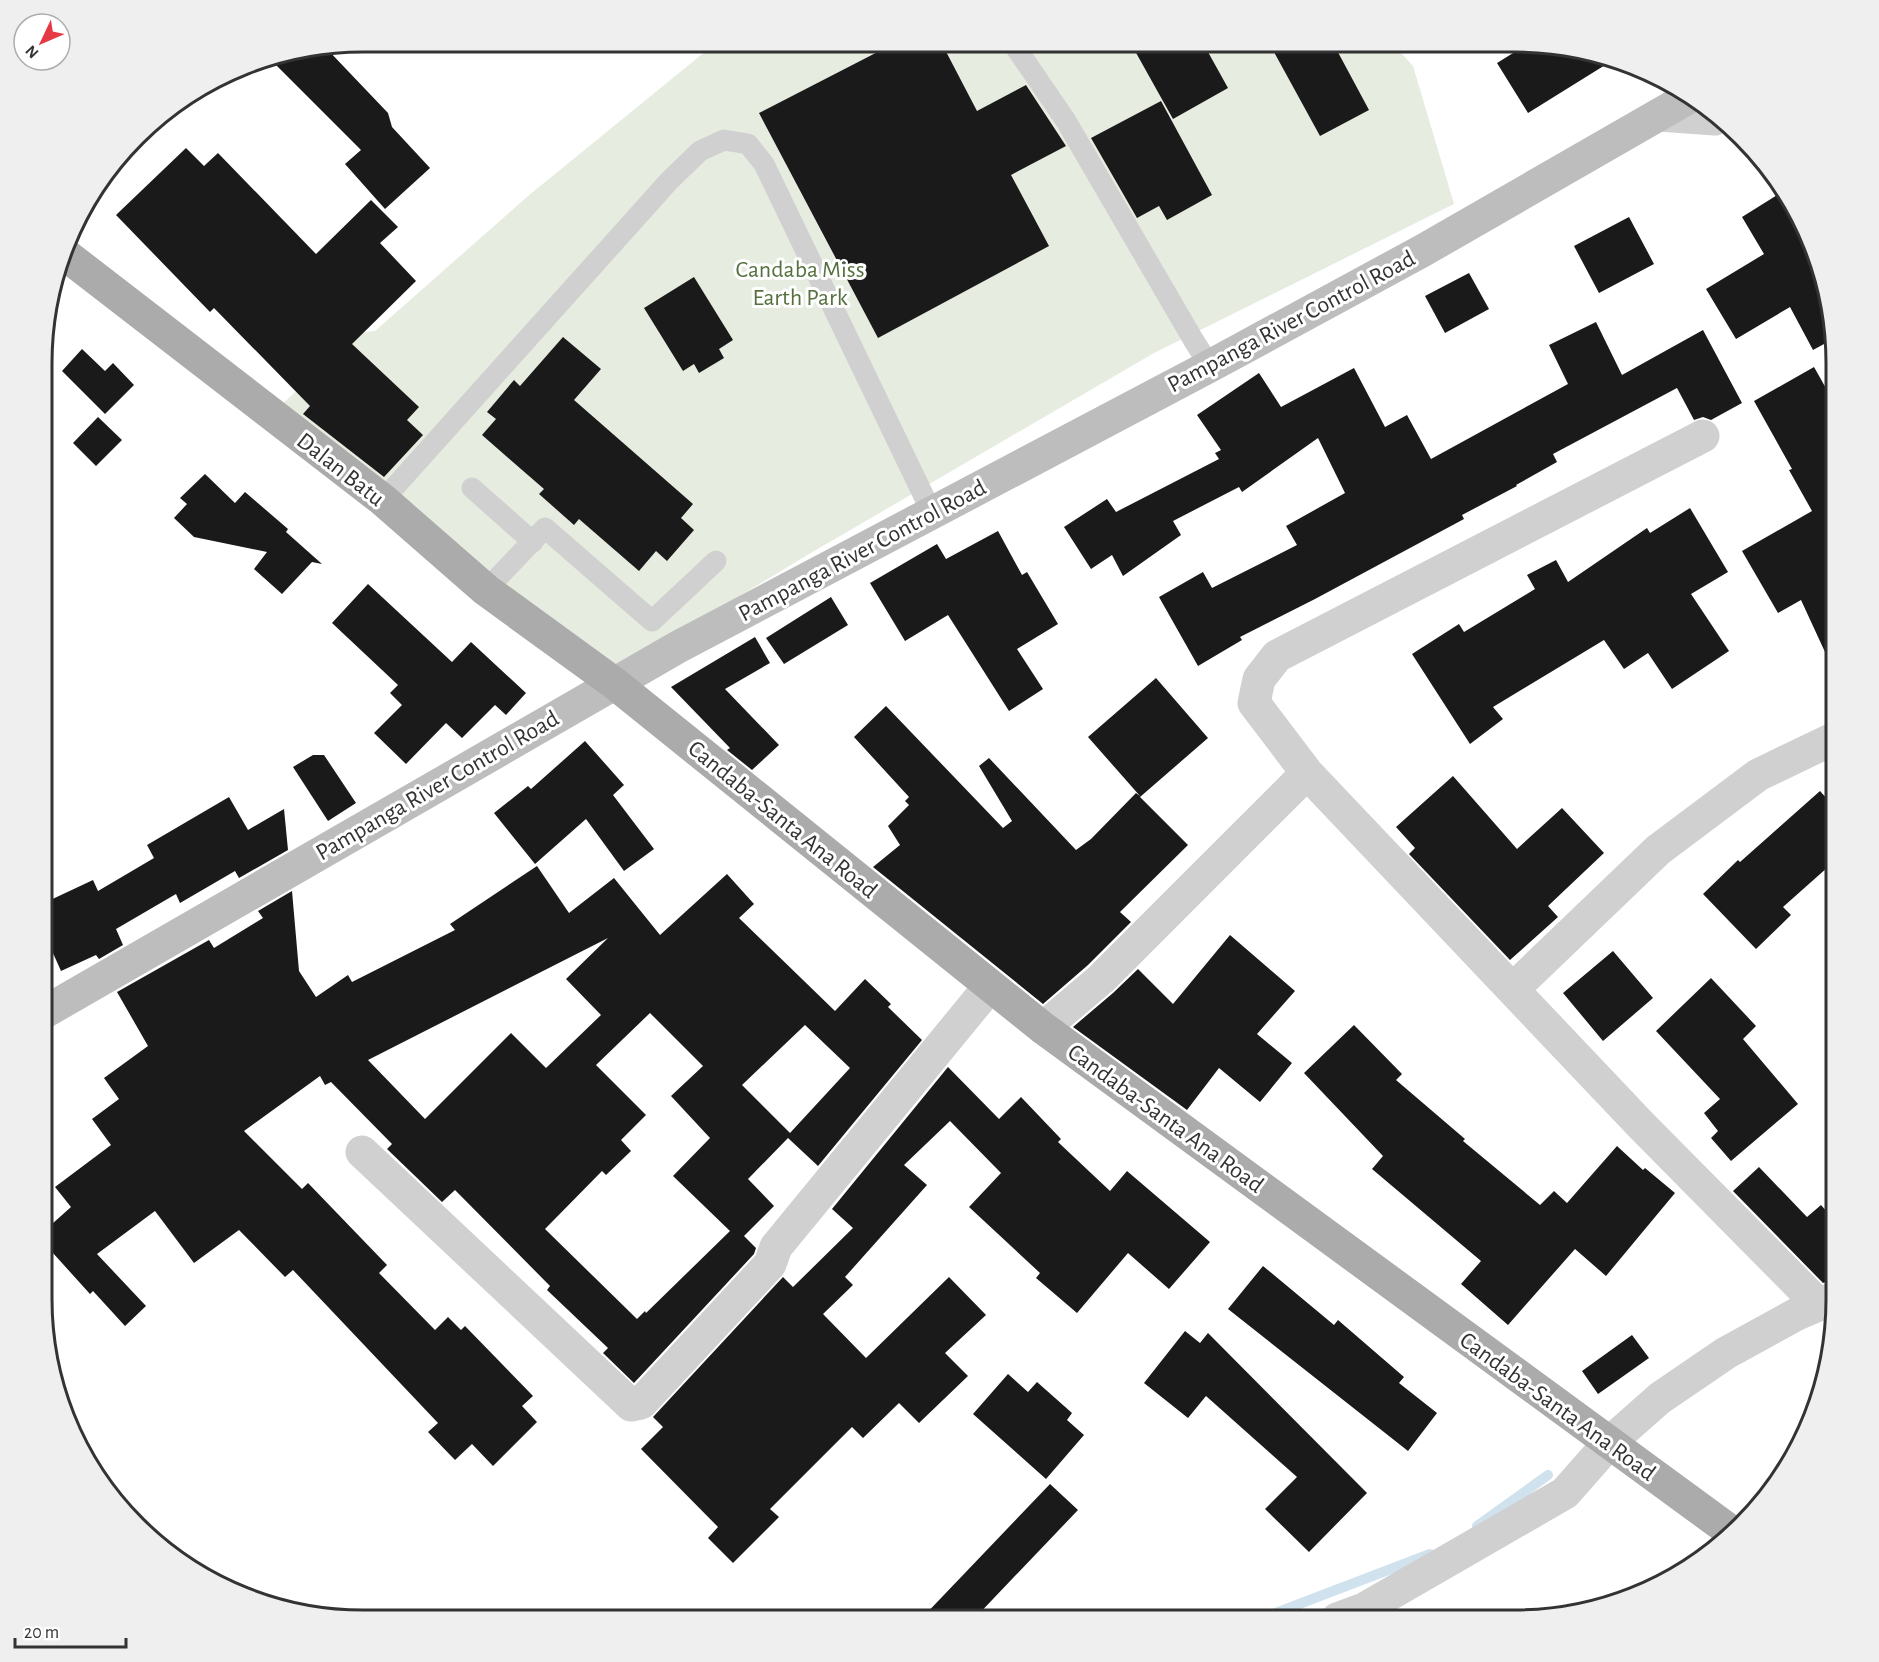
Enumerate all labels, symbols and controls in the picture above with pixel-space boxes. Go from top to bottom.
north arrow [12,12,72,72]
text: N [22,42,42,61]
street label: Pampanga River Control Road [1164,246,1419,397]
park label: Candaba Miss Earth Park [735,258,865,310]
street label: Dalan Batu [292,428,389,511]
street label: Pampanga River Control Road [735,475,990,626]
street label: Pampanga River Control Road [312,706,563,865]
street label: Candaba-Santa Ana Road [683,736,881,903]
street label: Candaba-Santa Ana Road [1063,1040,1268,1198]
street label: Candaba-Santa Ana Road [1455,1328,1660,1486]
scale bar [15,1611,126,1649]
text: 20 m [24,1624,59,1642]

